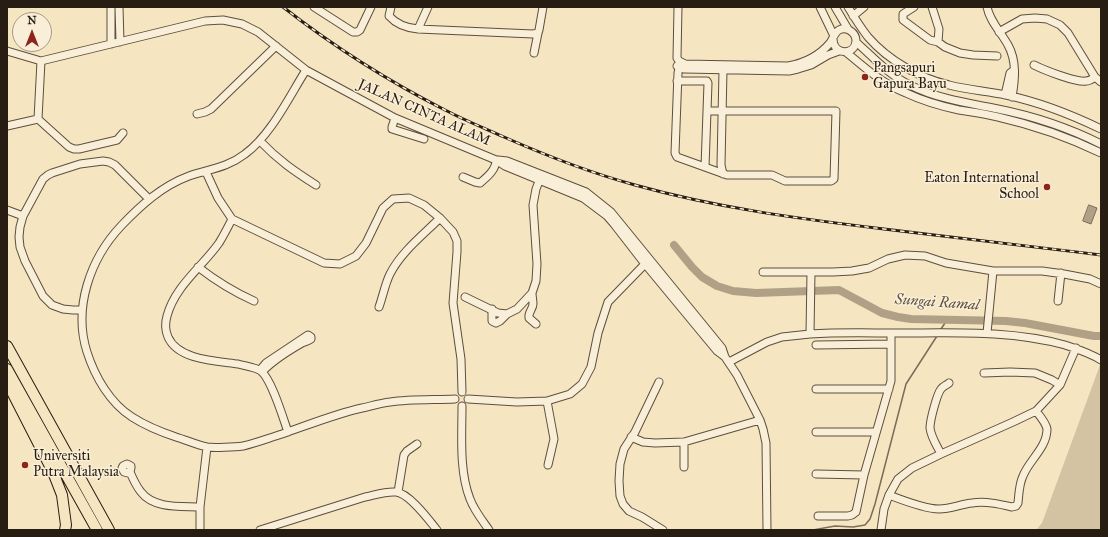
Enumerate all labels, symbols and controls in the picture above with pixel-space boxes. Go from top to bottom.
north arrow [12,12,52,52]
text: N [27,14,37,27]
place label: Pangsapuri Gapura Bayu [873,61,947,94]
marker: Pangsapuri Gapura Bayu [860,72,870,82]
street label: JALAN CINTA ALAM [355,76,493,150]
place label: Eaton International School [924,171,1039,204]
marker: Eaton International School [1042,182,1052,192]
water label: Sungai Ramal [894,291,980,315]
place label: Universiti Putra Malaysia [33,449,119,482]
marker: Universiti Putra Malaysia [20,460,30,470]

